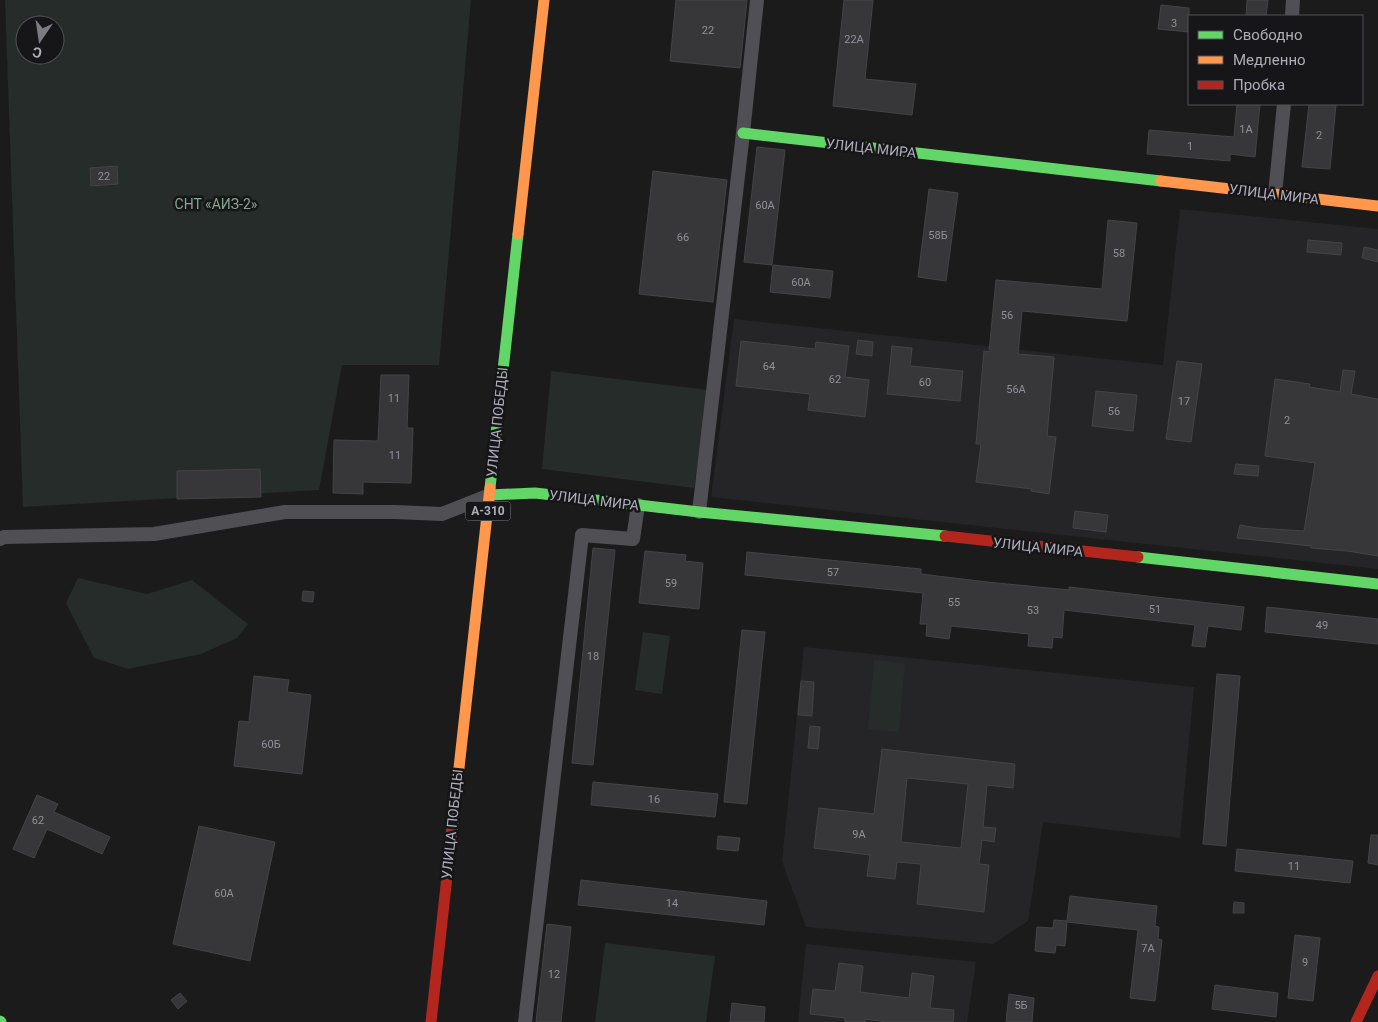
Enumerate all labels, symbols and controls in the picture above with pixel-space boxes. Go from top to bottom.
north arrow [15,15,65,65]
legend [1188,15,1363,105]
house number: 3 [1171,17,1177,30]
house number: 22 [702,24,714,37]
text: Свободно [1233,26,1302,44]
house number: 22А [844,33,865,46]
text: С [31,44,43,61]
text: Медленно [1233,51,1306,69]
text: Пробка [1233,76,1285,94]
house number: 1А [1239,123,1254,136]
house number: 2 [1316,129,1322,142]
street label: УЛИЦА МИРА [825,135,917,161]
house number: 1 [1187,140,1193,153]
house number: 22 [98,170,110,183]
street label: УЛИЦА МИРА [1228,181,1320,207]
park label: СНТ «АИЗ-2» [175,196,258,212]
house number: 60А [755,199,776,212]
house number: 58Б [928,229,948,242]
house number: 66 [677,231,689,244]
house number: 58 [1113,247,1125,260]
house number: 60А [791,276,812,289]
house number: 56 [1001,309,1013,322]
house number: 64 [763,360,775,373]
street label: УЛИЦА ПОБЕДЫ [483,366,511,478]
house number: 62 [829,373,841,386]
house number: 60 [919,376,931,389]
house number: 56А [1006,383,1027,396]
house number: 11 [388,392,400,405]
house number: 17 [1178,395,1190,408]
house number: 56 [1108,405,1120,418]
house number: 2 [1284,414,1290,427]
house number: 11 [389,449,401,462]
street label: УЛИЦА МИРА [548,487,640,513]
road number: А-310 [466,502,510,520]
street label: УЛИЦА МИРА [992,534,1084,560]
house number: 57 [827,566,839,579]
house number: 59 [665,577,677,590]
house number: 55 [948,596,960,609]
house number: 51 [1149,603,1161,616]
house number: 53 [1027,604,1039,617]
house number: 49 [1316,619,1328,632]
house number: 18 [587,650,599,663]
house number: 60Б [261,738,281,751]
street label: УЛИЦА ПОБЕДЫ [438,768,466,880]
house number: 16 [648,793,660,806]
house number: 62 [32,814,44,827]
house number: 9А [852,828,867,841]
house number: 11 [1288,860,1300,873]
house number: 60А [214,887,235,900]
house number: 14 [666,897,678,910]
house number: 7А [1141,942,1156,955]
house number: 9 [1302,956,1308,969]
house number: 12 [548,968,560,981]
house number: 5Б [1014,999,1028,1012]

